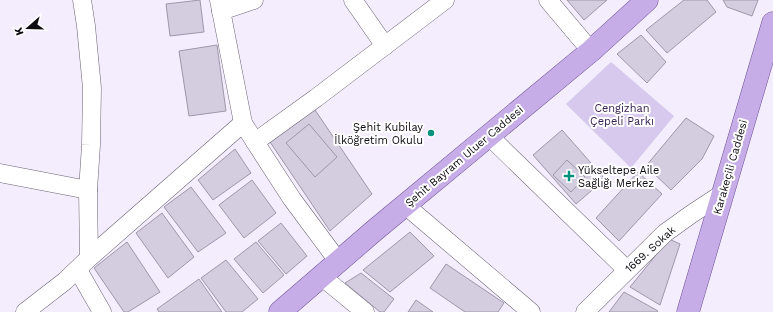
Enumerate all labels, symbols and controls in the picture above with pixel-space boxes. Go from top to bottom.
north arrow [8,8,48,48]
text: K [12,25,26,37]
park label: Cengizhan Çepeli Parkı [590,102,654,128]
street label: Şehit Bayram Uluer Caddesi [403,103,526,210]
street label: Karakeçili Caddesi [711,118,750,216]
place label: Şehit Kubilay İlköğretim Okulu [334,121,423,147]
marker: Şehit Kubilay İlköğretim Okulu [426,128,436,138]
place label: Yükseltepe Aile Sağlığı Merkez [578,164,659,190]
marker: Yükseltepe Aile Sağlığı Merkez [563,170,575,182]
street label: 1669. Sokak [622,223,678,275]

